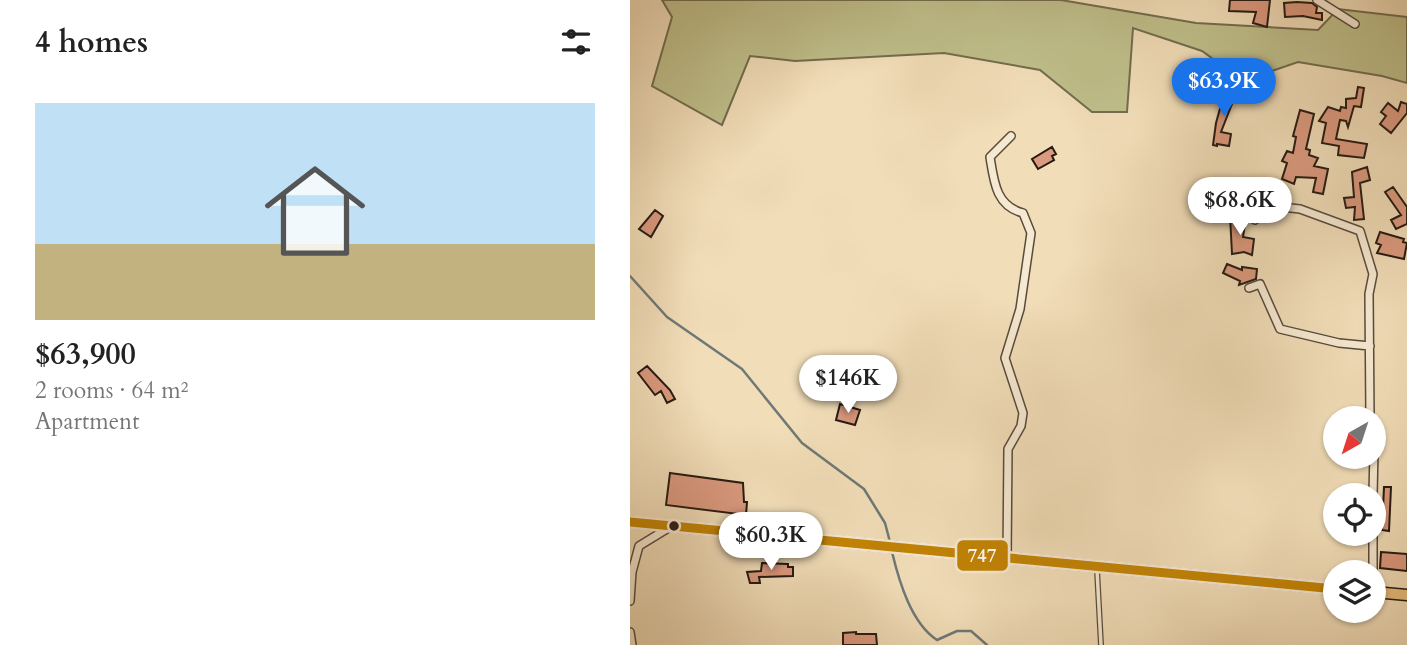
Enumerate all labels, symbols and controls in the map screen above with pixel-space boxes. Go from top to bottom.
text: 4 homes [35,22,148,63]
icon: filters [557,23,595,61]
pin: $63.9K [1167,58,1281,118]
text: $63.9K [1188,65,1260,96]
icon: home [252,148,378,274]
pin: $68.6K [1183,177,1297,237]
text: $68.6K [1204,184,1276,215]
text: $63,900 [35,334,136,375]
pin: $146K [799,356,897,415]
text: $146K [815,362,881,393]
text: 2 rooms · 64 m² [35,375,188,406]
text: Apartment [35,406,139,437]
north arrow [1323,406,1386,469]
map controls [1323,406,1386,623]
button: locate [1323,483,1386,546]
pin: $60.3K [714,512,828,572]
unlabelled marker [667,519,681,533]
text: $60.3K [735,519,807,550]
line badge: 747 [956,539,1009,572]
text: 747 [967,543,997,569]
button: layers [1323,560,1386,623]

